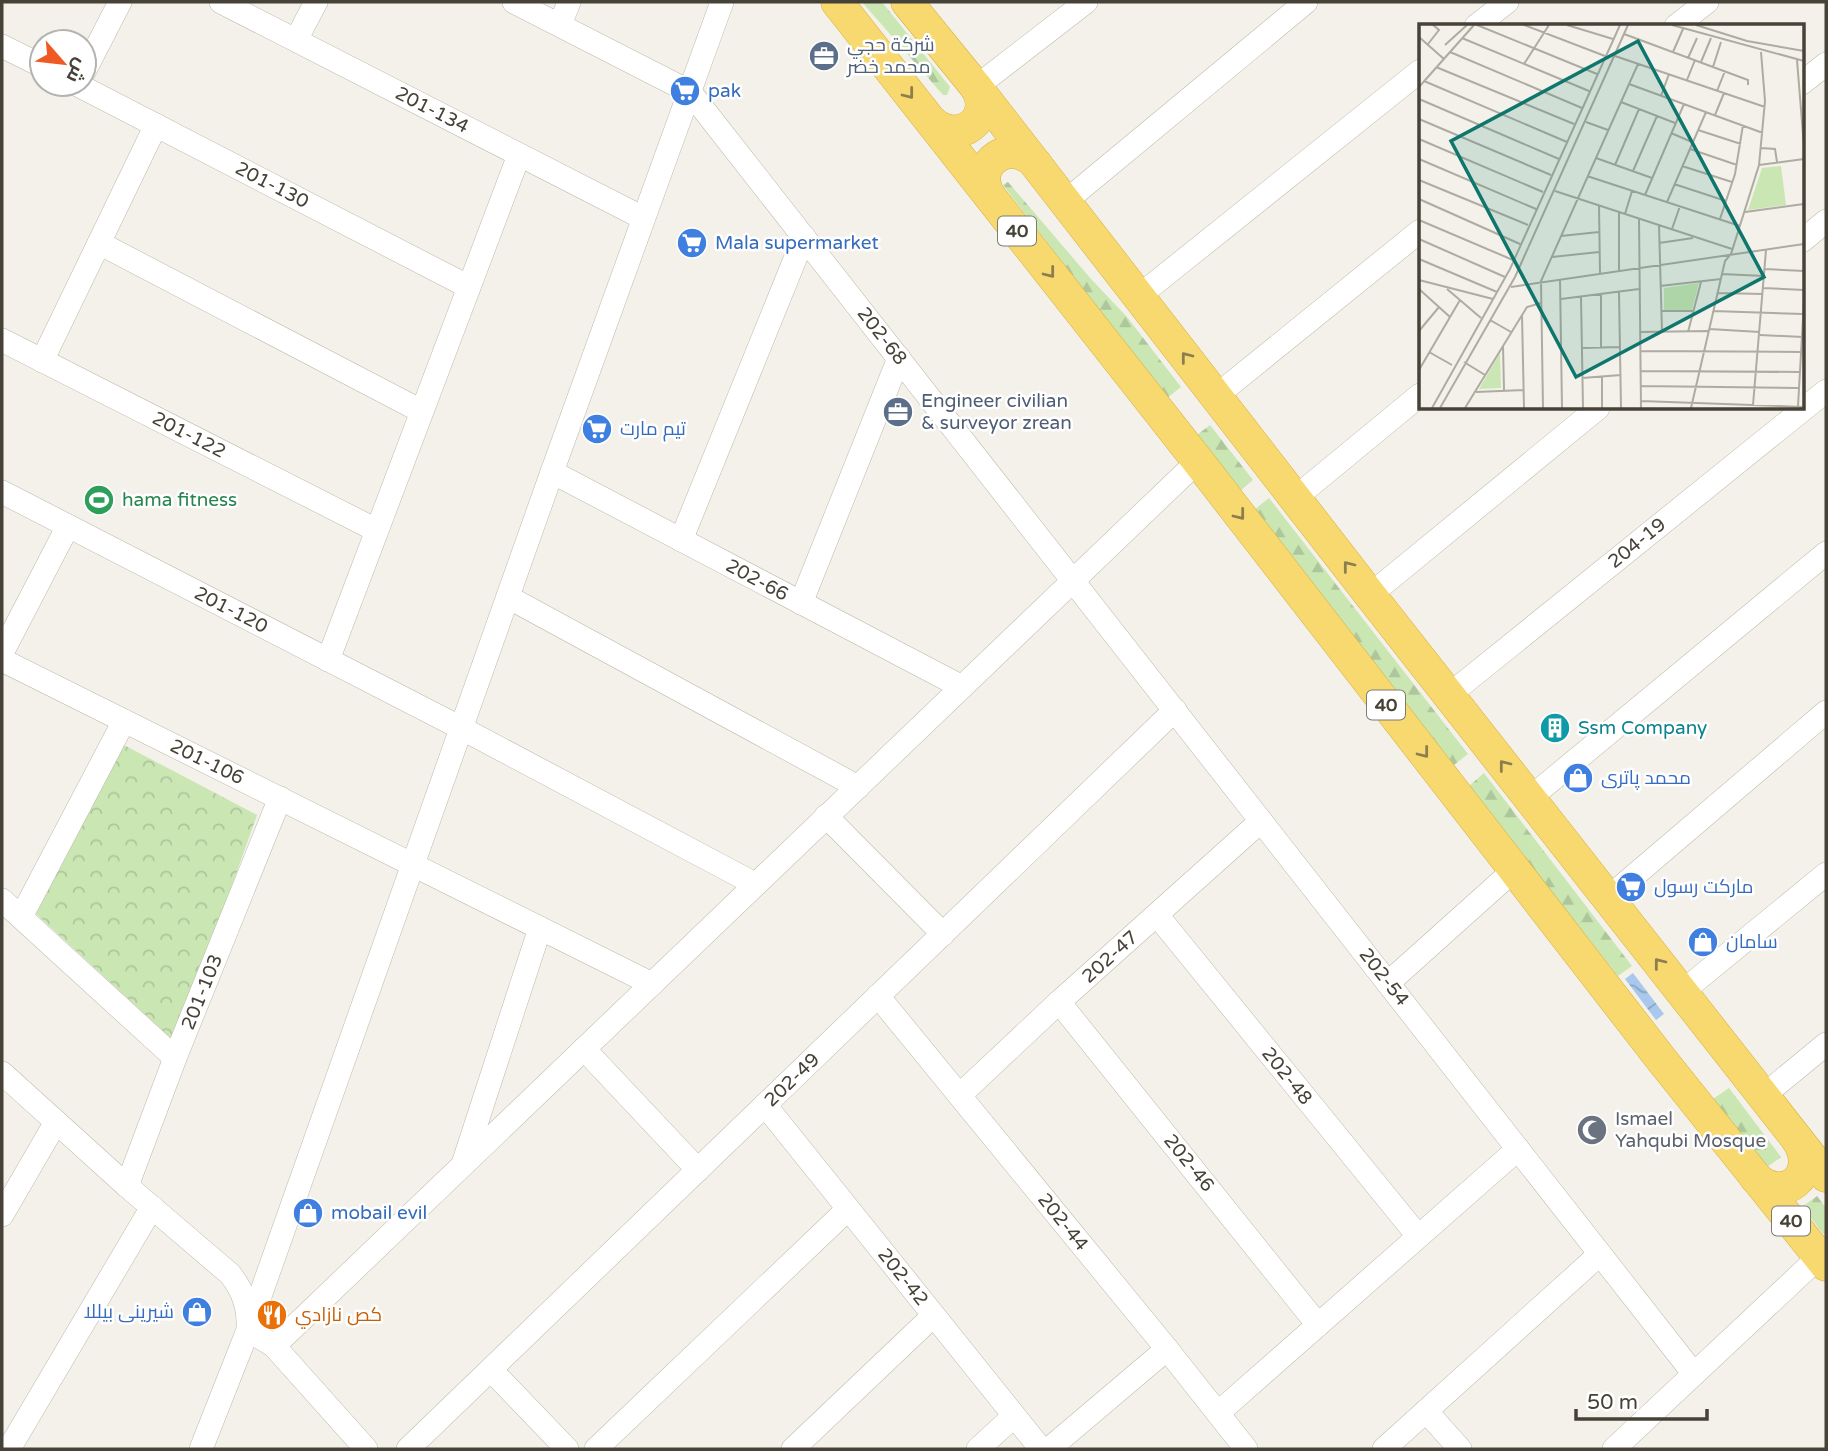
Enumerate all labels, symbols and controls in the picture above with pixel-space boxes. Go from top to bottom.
inset map [1419,24,1804,410]
north arrow [28,28,98,98]
place label: شركة حجي محمد خضر [846,34,935,78]
office icon: شركة حجي محمد خضر [807,39,841,73]
text: ش [62,55,93,86]
supermarket icon: pak [668,74,702,108]
place label: pak [708,80,741,102]
street label: 201-134 [392,82,472,138]
one-way arrow [901,86,914,99]
street label: 201-130 [232,157,312,213]
road number: 40 [998,216,1036,246]
supermarket icon: Mala supermarket [675,226,709,260]
place label: Mala supermarket [715,232,879,254]
one-way arrow [1042,264,1054,277]
street label: 202-68 [853,303,911,369]
one-way arrow [1181,352,1194,364]
place label: Engineer civilian & surveyor zrean [921,390,1072,434]
office icon: Engineer civilian & surveyor zrean [881,395,915,429]
street label: 201-122 [149,407,229,463]
supermarket icon: تيم مارت [580,412,614,446]
place label: تيم مارت [620,418,686,442]
sports icon: hama fitness [82,483,116,517]
place label: hama fitness [122,489,237,511]
one-way arrow [1231,507,1244,520]
street label: 204-19 [1604,513,1670,573]
street label: 202-66 [722,554,792,606]
one-way arrow [1343,562,1356,574]
street label: 201-120 [191,582,271,638]
road number: 40 [1367,690,1405,720]
building icon: Ssm Company [1538,711,1572,745]
place label: Ssm Company [1578,717,1707,739]
street label: 201-106 [167,735,248,789]
one-way arrow [1415,746,1428,758]
one-way arrow [1499,761,1512,773]
shop icon: محمد پاتری [1561,761,1595,795]
place label: محمد پاتری [1601,767,1691,790]
supermarket icon: مارکت رسول [1614,870,1648,904]
place label: مارکت رسول [1654,876,1753,898]
shop icon: سامان [1686,925,1720,959]
street label: 202-47 [1078,926,1142,988]
place label: سامان [1726,931,1778,953]
street label: 202-54 [1355,944,1413,1010]
street label: 201-103 [177,951,227,1033]
one-way arrow [1655,959,1668,971]
street label: 202-48 [1257,1043,1317,1109]
street label: 202-49 [760,1049,824,1111]
place label: Ismael Yahqubi Mosque [1615,1108,1766,1152]
mosque icon: Ismael Yahqubi Mosque [1575,1113,1609,1147]
street label: 202-46 [1159,1130,1219,1196]
street label: 202-44 [1033,1189,1093,1255]
shop icon: mobail evil [291,1196,325,1230]
place label: mobail evil [331,1202,427,1224]
road number: 40 [1772,1206,1810,1236]
street label: 202-42 [873,1244,933,1310]
shop icon: شيرينی بیللا [180,1295,214,1329]
restaurant icon: كص نازادي [255,1298,289,1332]
place label: شيرينی بیللا [84,1301,174,1323]
place label: كص نازادي [295,1304,382,1329]
scale bar [1576,1378,1707,1422]
text: 50 m [1587,1390,1638,1415]

